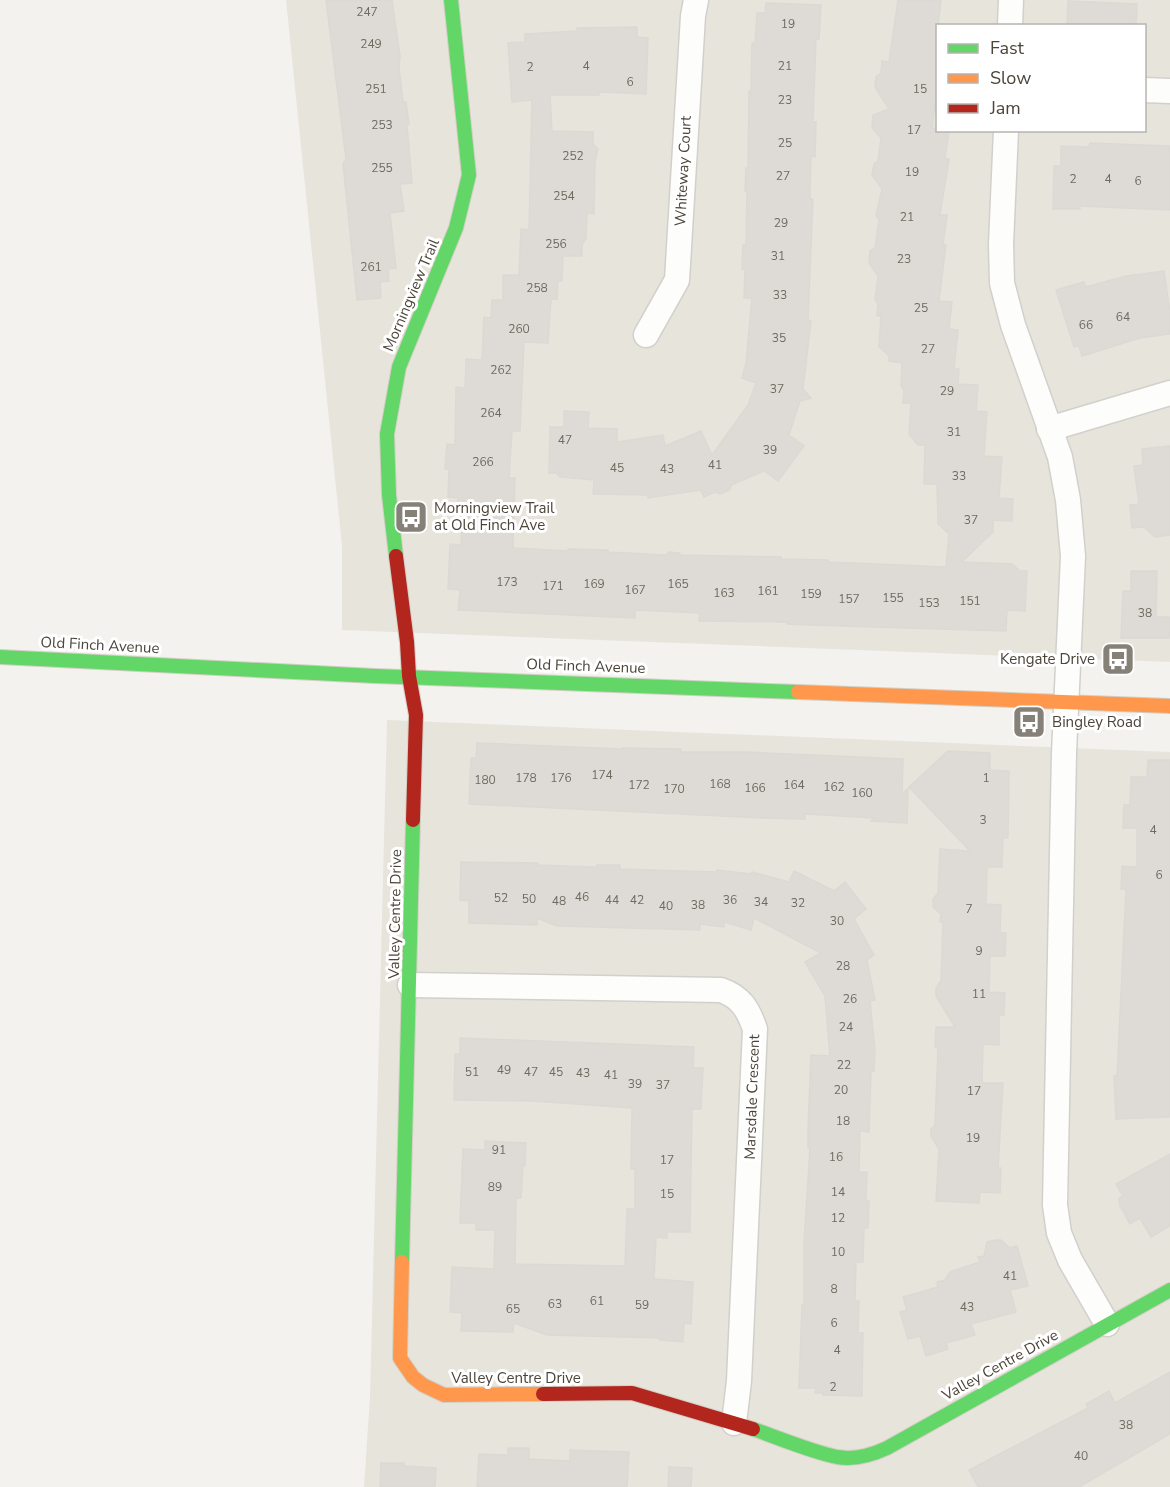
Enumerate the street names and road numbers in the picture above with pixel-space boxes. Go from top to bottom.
street label: Whiteway Court [670,114,696,227]
street label: Morningview Trail [378,235,444,354]
street label: Old Finch Avenue [40,632,160,658]
street label: Old Finch Avenue [526,654,646,678]
street label: Valley Centre Drive [384,849,406,980]
street label: Marsdale Crescent [740,1033,764,1160]
street label: Valley Centre Drive [938,1325,1062,1406]
street label: Valley Centre Drive [450,1368,581,1388]

